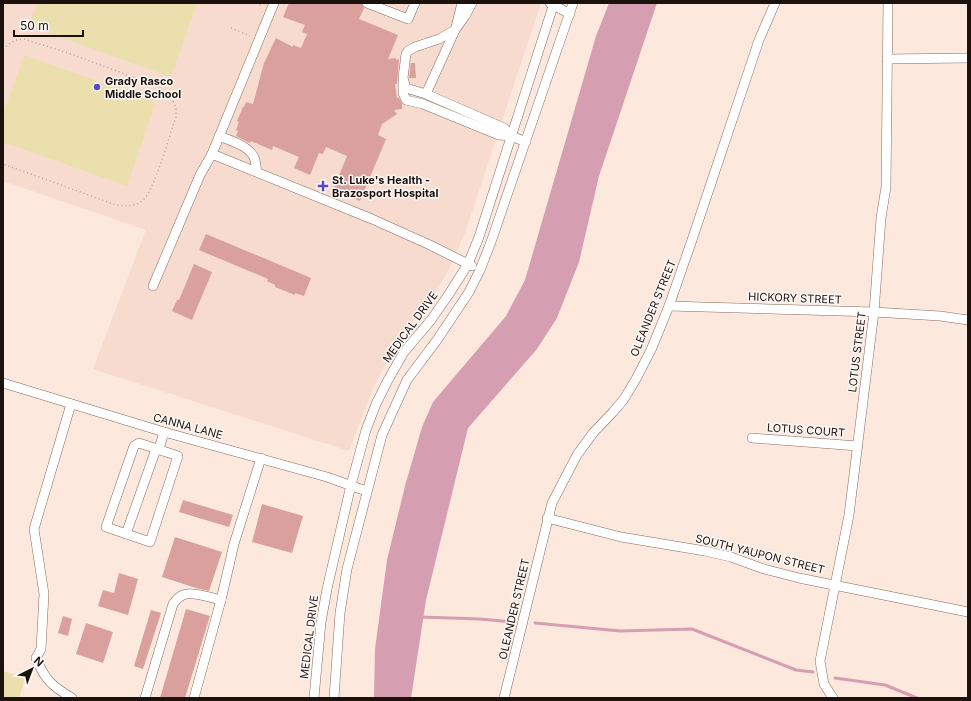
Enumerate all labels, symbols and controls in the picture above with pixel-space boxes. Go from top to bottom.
scale bar [14,12,83,38]
text: 50 m [20,18,49,33]
place label: Grady Rasco Middle School [105,74,181,101]
marker: Grady Rasco Middle School [92,82,102,92]
place label: St. Luke's Health - Brazosport Hospital [332,173,438,200]
marker: St. Luke's Health - Brazosport Hospital [317,180,329,192]
street label: OLEANDER STREET [627,257,679,359]
street label: MEDICAL DRIVE [380,289,440,365]
street label: HICKORY STREET [748,289,842,307]
street label: LOTUS STREET [845,311,869,393]
street label: CANNA LANE [152,410,224,442]
street label: LOTUS COURT [766,420,846,440]
street label: SOUTH YAUPON STREET [694,531,826,577]
street label: OLEANDER STREET [496,557,532,661]
street label: MEDICAL DRIVE [297,594,321,680]
north arrow [12,649,52,689]
text: N [31,654,46,670]

